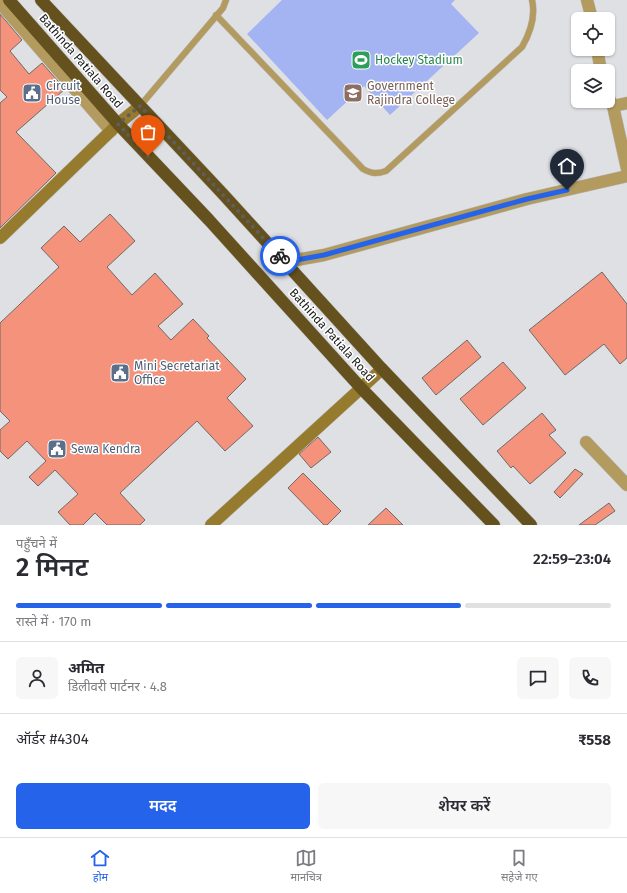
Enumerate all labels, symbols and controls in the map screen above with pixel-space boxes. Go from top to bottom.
street label: Bathinda Patiala Road [36,11,126,111]
map controls [571,12,615,108]
button: locate [571,12,615,56]
sports icon: Hockey Stadium [350,49,372,71]
place label: Hockey Stadium [375,53,463,67]
button: layers [571,64,615,108]
place label: Circuit House [46,79,81,107]
place label: Government Rajindra College [367,79,455,107]
public building icon: Circuit House [21,82,43,104]
school or university icon: Government Rajindra College [342,82,364,104]
pin [131,115,165,156]
icon: bag [137,121,159,143]
pin [550,149,584,190]
icon: home [556,155,578,177]
courier [260,236,300,276]
icon: bike [269,245,291,267]
street label: Bathinda Patiala Road [287,286,377,384]
place label: Mini Secretariat Office [134,359,220,387]
public building icon: Mini Secretariat Office [109,362,131,384]
public building icon: Sewa Kendra [46,438,68,460]
place label: Sewa Kendra [71,442,141,456]
text: पहुँचने में [16,536,57,551]
text: 22:59–23:04 [533,550,611,568]
text: 2 मिनट [16,552,88,583]
text: रास्ते में · 170 m [16,614,91,629]
button: person [16,657,58,699]
button: chat [517,657,559,699]
button: phone [569,657,611,699]
text: अमित [68,659,104,677]
text: डिलीवरी पार्टनर · 4.8 [68,679,167,694]
text: ऑर्डर #4304 [16,730,89,748]
text: ₹558 [578,731,611,749]
button: मदद [16,783,310,829]
button: शेयर करें [318,783,611,829]
tab: होम [89,847,111,885]
tab: मानचित्र [290,847,322,885]
tab: सहेजे गए [501,847,538,885]

